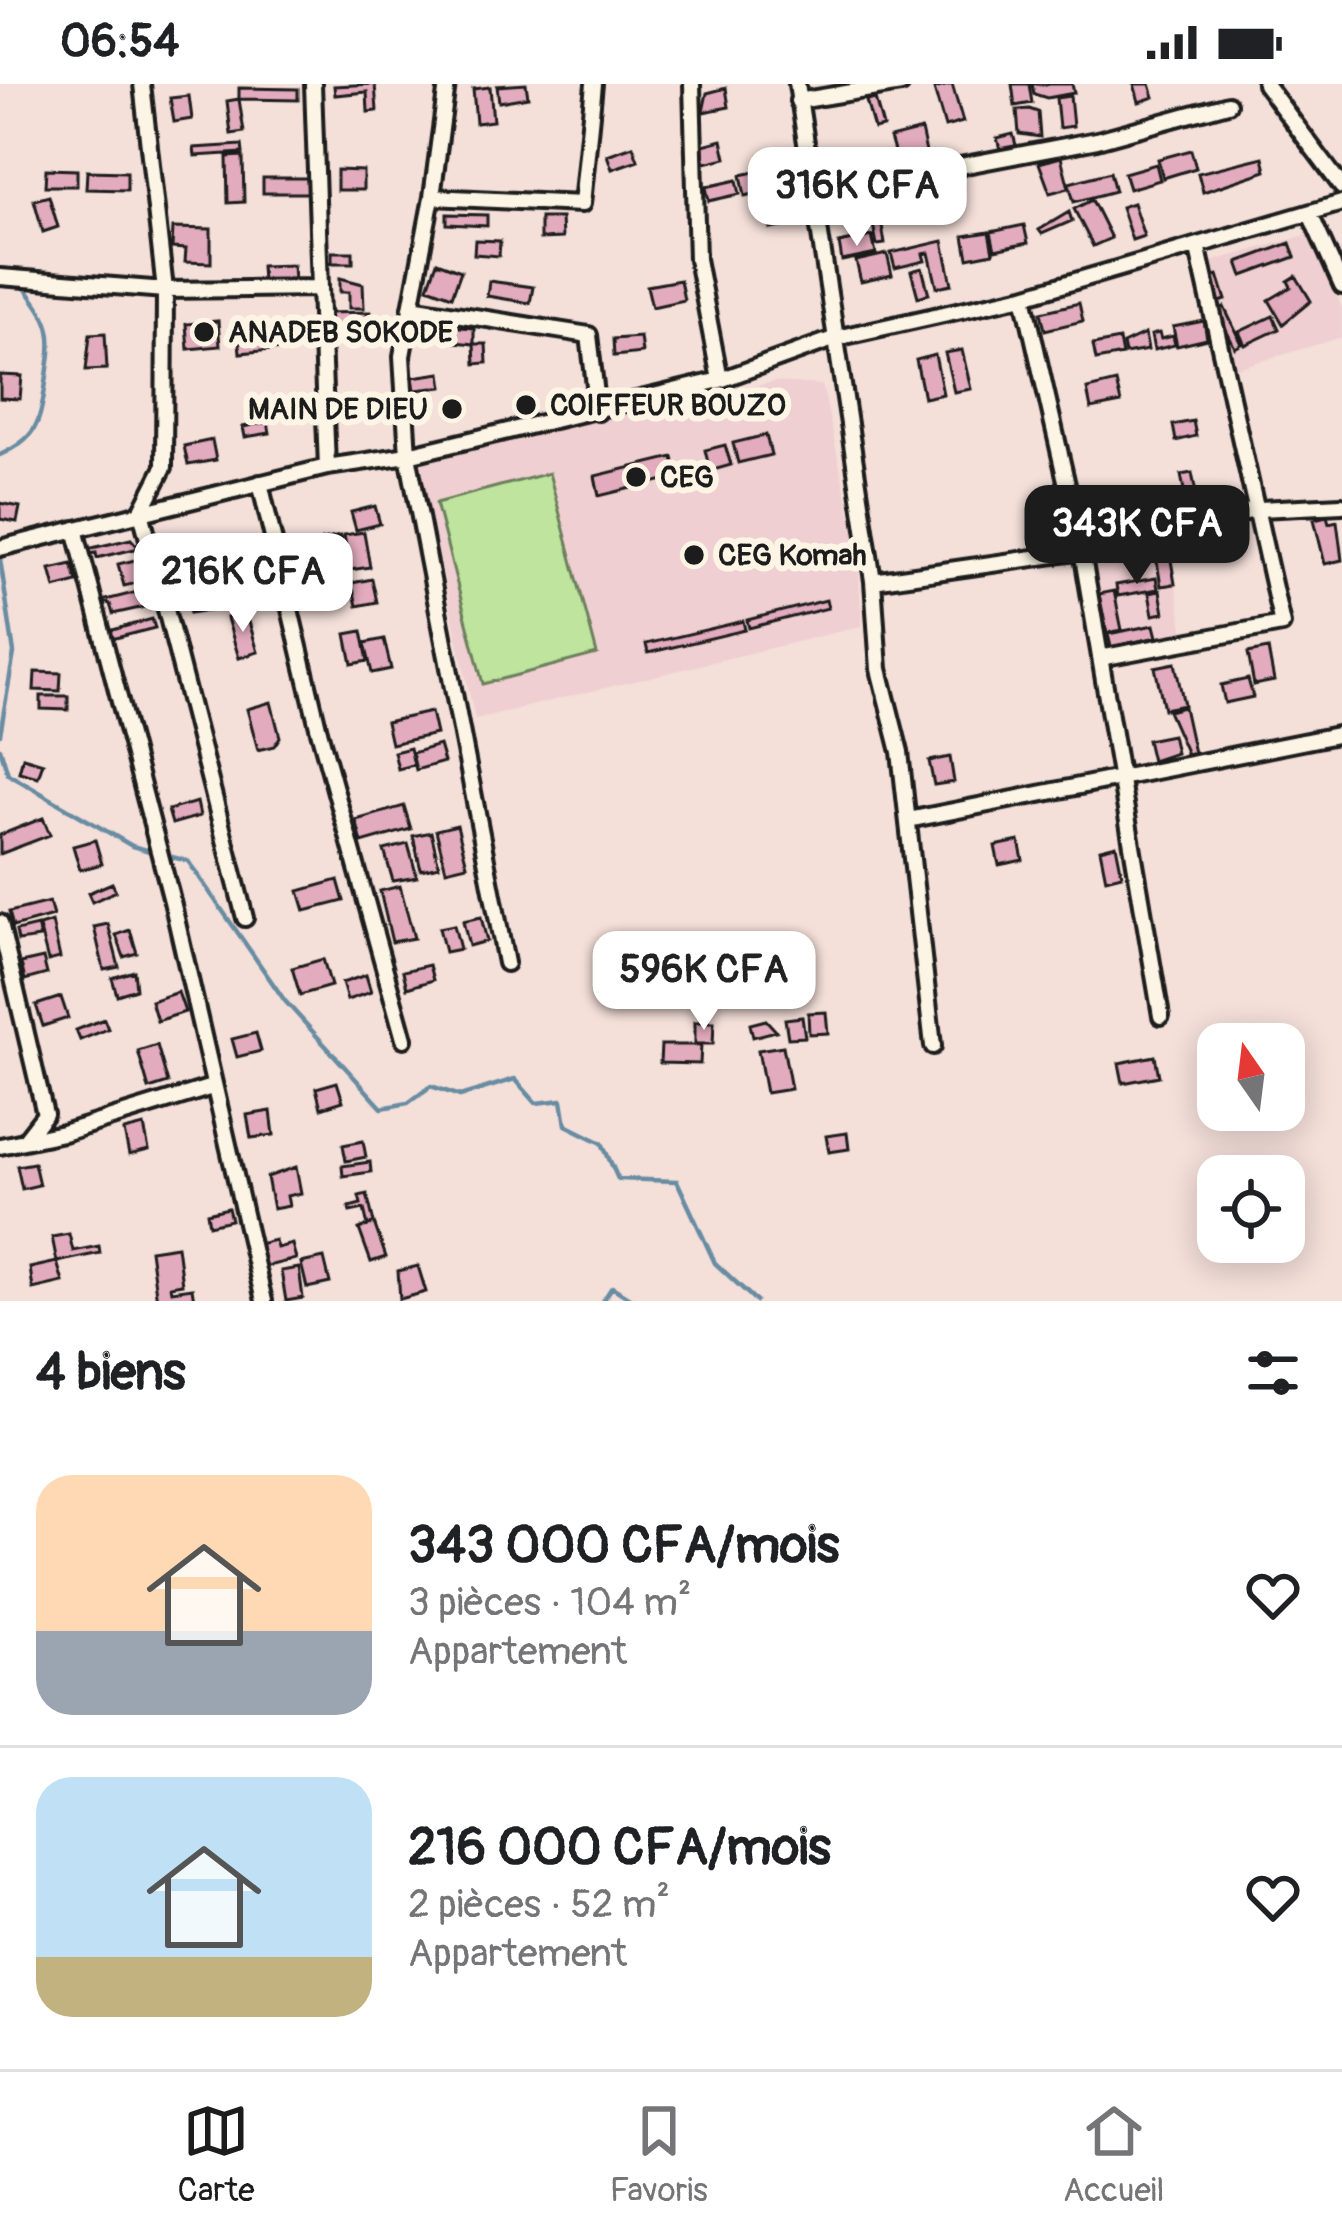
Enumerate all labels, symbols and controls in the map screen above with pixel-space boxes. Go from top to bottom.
text: 06:54 [60,14,179,70]
pin: 316K CFA [733,147,981,249]
text: 316K CFA [775,161,939,210]
place label: ANADEB SOKODE [228,314,454,351]
marker: ANADEB SOKODE [191,319,217,345]
place label: COIFFEUR BOUZO [550,387,786,424]
place label: MAIN DE DIEU [248,391,428,428]
marker: COIFFEUR BOUZO [513,392,539,418]
marker: MAIN DE DIEU [439,396,465,422]
place label: CEG [660,459,714,496]
marker: CEG [623,464,649,490]
pin: 343K CFA [1013,485,1261,587]
text: 343K CFA [1052,499,1222,548]
pin: 216K CFA [119,533,367,635]
place label: CEG Komah [718,537,866,574]
marker: CEG Komah [681,542,707,568]
text: 216K CFA [161,547,325,596]
pin: 596K CFA [580,931,828,1033]
text: 596K CFA [620,945,788,994]
north arrow [1197,1023,1305,1131]
map controls [1197,1023,1305,1263]
button: locate [1197,1155,1305,1263]
icon: filters [1240,1340,1306,1406]
text: 4 biens [36,1341,186,1405]
text: 343 000 CFA/mois [408,1514,839,1578]
icon: home [132,1523,276,1667]
icon: heart [1240,1562,1306,1628]
text: 3 pièces · 104 m² [408,1578,691,1627]
text: Appartement [408,1627,627,1676]
text: 216 000 CFA/mois [408,1816,831,1880]
icon: home [132,1825,276,1969]
icon: heart [1240,1864,1306,1930]
text: 2 pièces · 52 m² [408,1880,670,1929]
text: Appartement [408,1929,627,1978]
tab: Carte [178,2098,255,2211]
tab: Favoris [610,2098,708,2211]
tab: Accueil [1063,2098,1164,2211]

